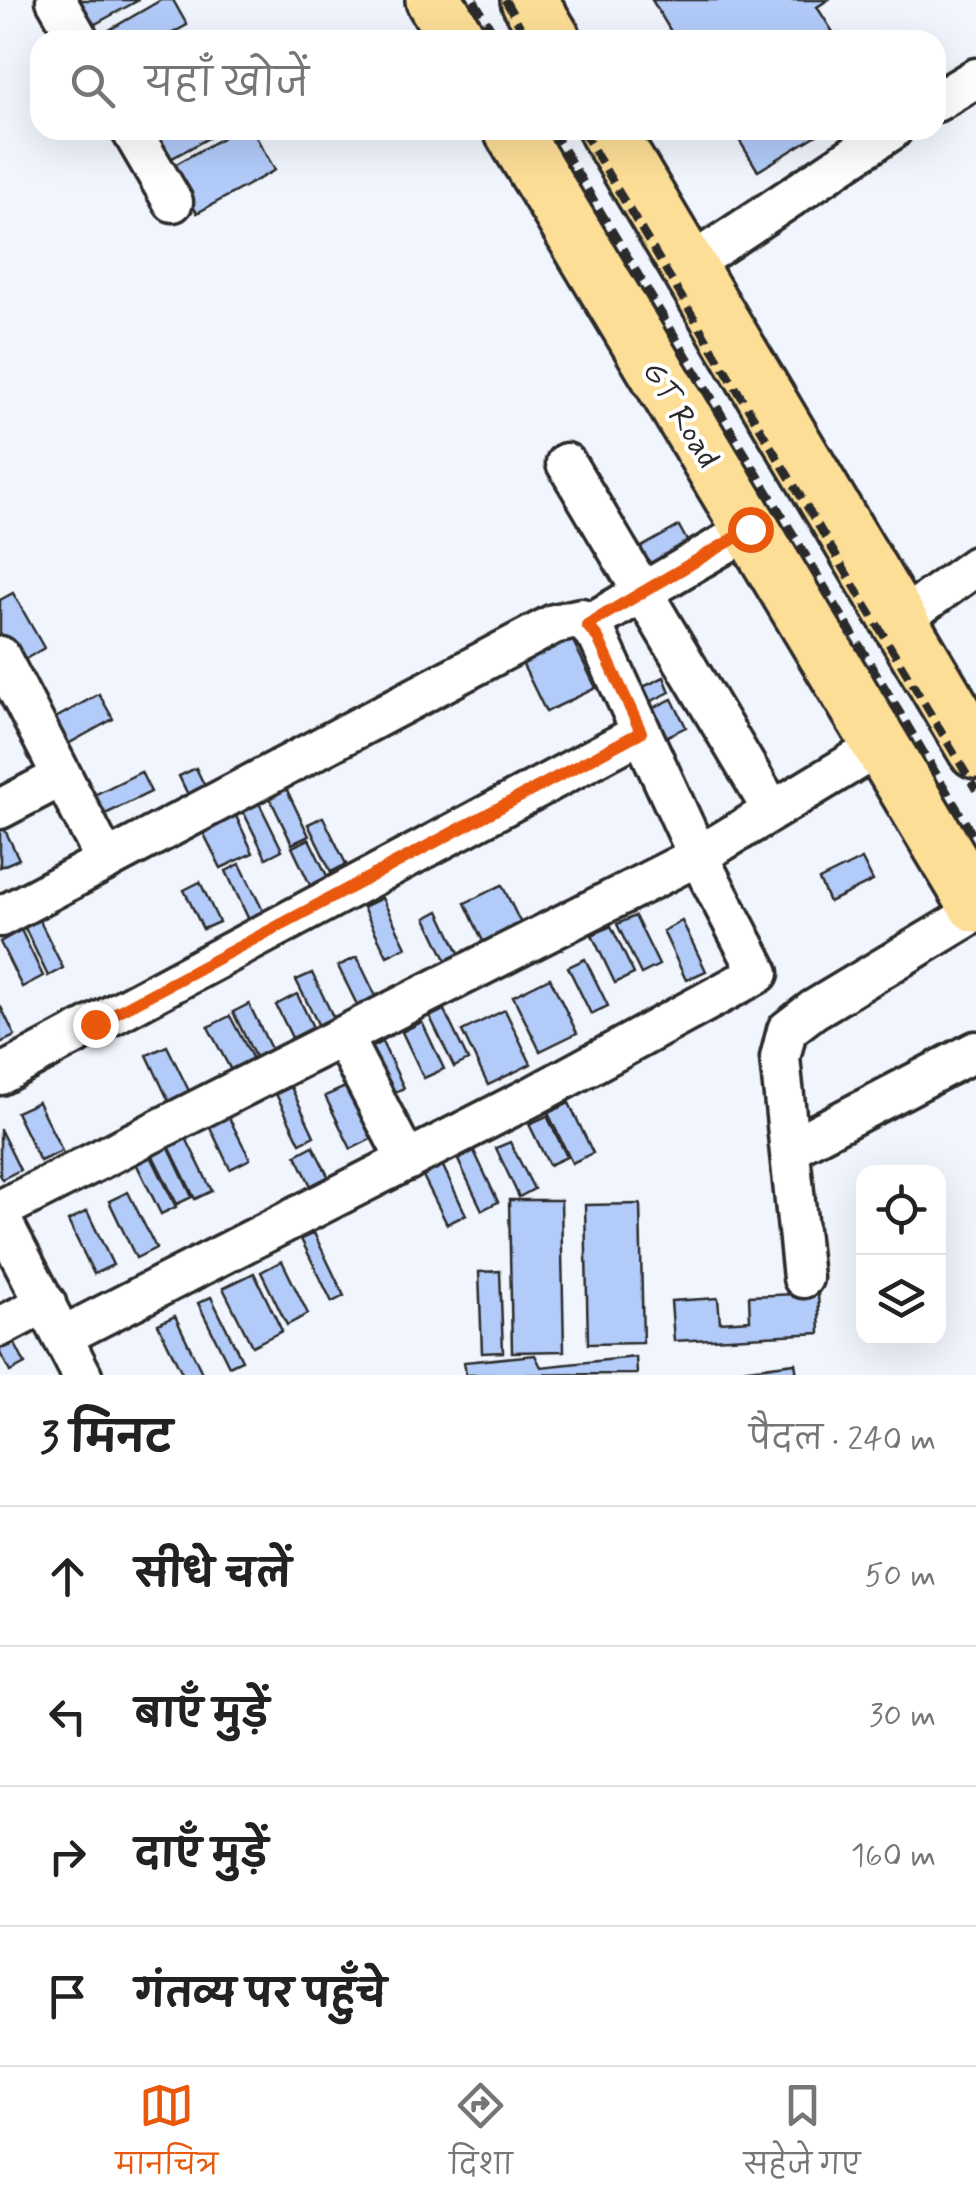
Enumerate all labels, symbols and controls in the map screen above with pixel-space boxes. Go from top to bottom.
search box [30,30,946,140]
icon: search [65,58,120,113]
text: यहाँ खोजें [145,60,309,109]
street label: GT Road [632,354,729,476]
route start [728,507,774,553]
route end [73,1002,119,1048]
map controls [856,1165,946,1345]
button: locate [856,1165,946,1255]
button: layers [856,1255,946,1345]
text: 3 मिनट [40,1412,172,1467]
text: पैदल · 240 m [749,1419,936,1461]
icon: ahead [40,1549,95,1604]
text: सीधे चलें [135,1551,291,1600]
text: 50 m [864,1555,936,1597]
icon: left [40,1689,95,1744]
text: बाएँ मुड़ें [135,1691,269,1740]
text: 30 m [869,1695,936,1737]
icon: right [40,1829,95,1884]
text: दाएँ मुड़ें [135,1831,268,1880]
text: 160 m [851,1835,936,1877]
icon: arrive [40,1969,95,2024]
text: गंतव्य पर पहुँचे [135,1971,387,2020]
tab: मानचित्र [116,2078,218,2195]
tab: दिशा [449,2078,513,2195]
tab: सहेजे गए [744,2078,860,2195]

